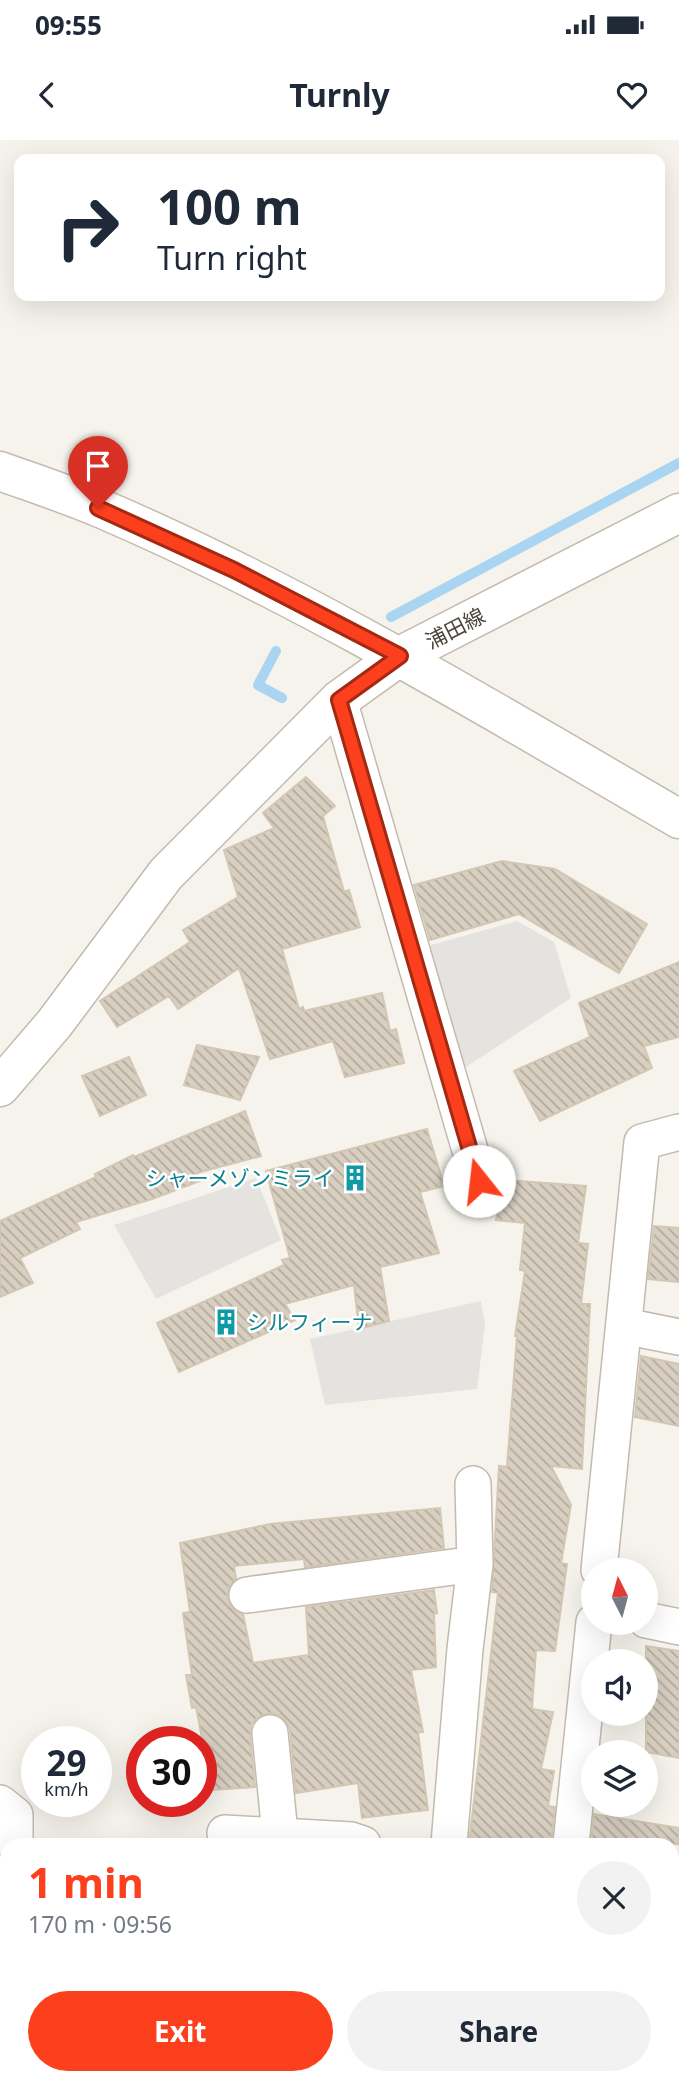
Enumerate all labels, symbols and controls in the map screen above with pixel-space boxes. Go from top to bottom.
text: 09:55 [35,7,102,43]
text: Turnly [289,73,390,116]
icon: back [28,76,66,114]
icon: heart [613,76,651,114]
text: 100 m [157,173,302,239]
icon: right [42,182,133,273]
text: Turn right [157,236,307,279]
pin [68,436,128,508]
icon: arrive [79,447,117,485]
street label: 浦田線 [421,601,489,655]
position arrow [442,1144,516,1218]
building icon: シャーメゾンミライ [340,1163,370,1193]
place label: シャーメゾンミライ [146,1164,334,1192]
building icon: シルフィーナ [211,1307,241,1337]
place label: シルフィーナ [247,1308,373,1336]
north arrow [581,1558,658,1634]
map controls [581,1558,658,1817]
button: sound [581,1649,658,1726]
speed limit sign: 30 [126,1726,217,1817]
text: 29 [46,1739,87,1786]
button: layers [581,1740,658,1817]
text: km/h [44,1777,89,1801]
text: 1 min [28,1853,144,1910]
button: close [577,1861,651,1935]
text: 170 m · 09:56 [28,1908,172,1940]
button: Exit [28,1991,333,2071]
button: Share [347,1991,651,2071]

